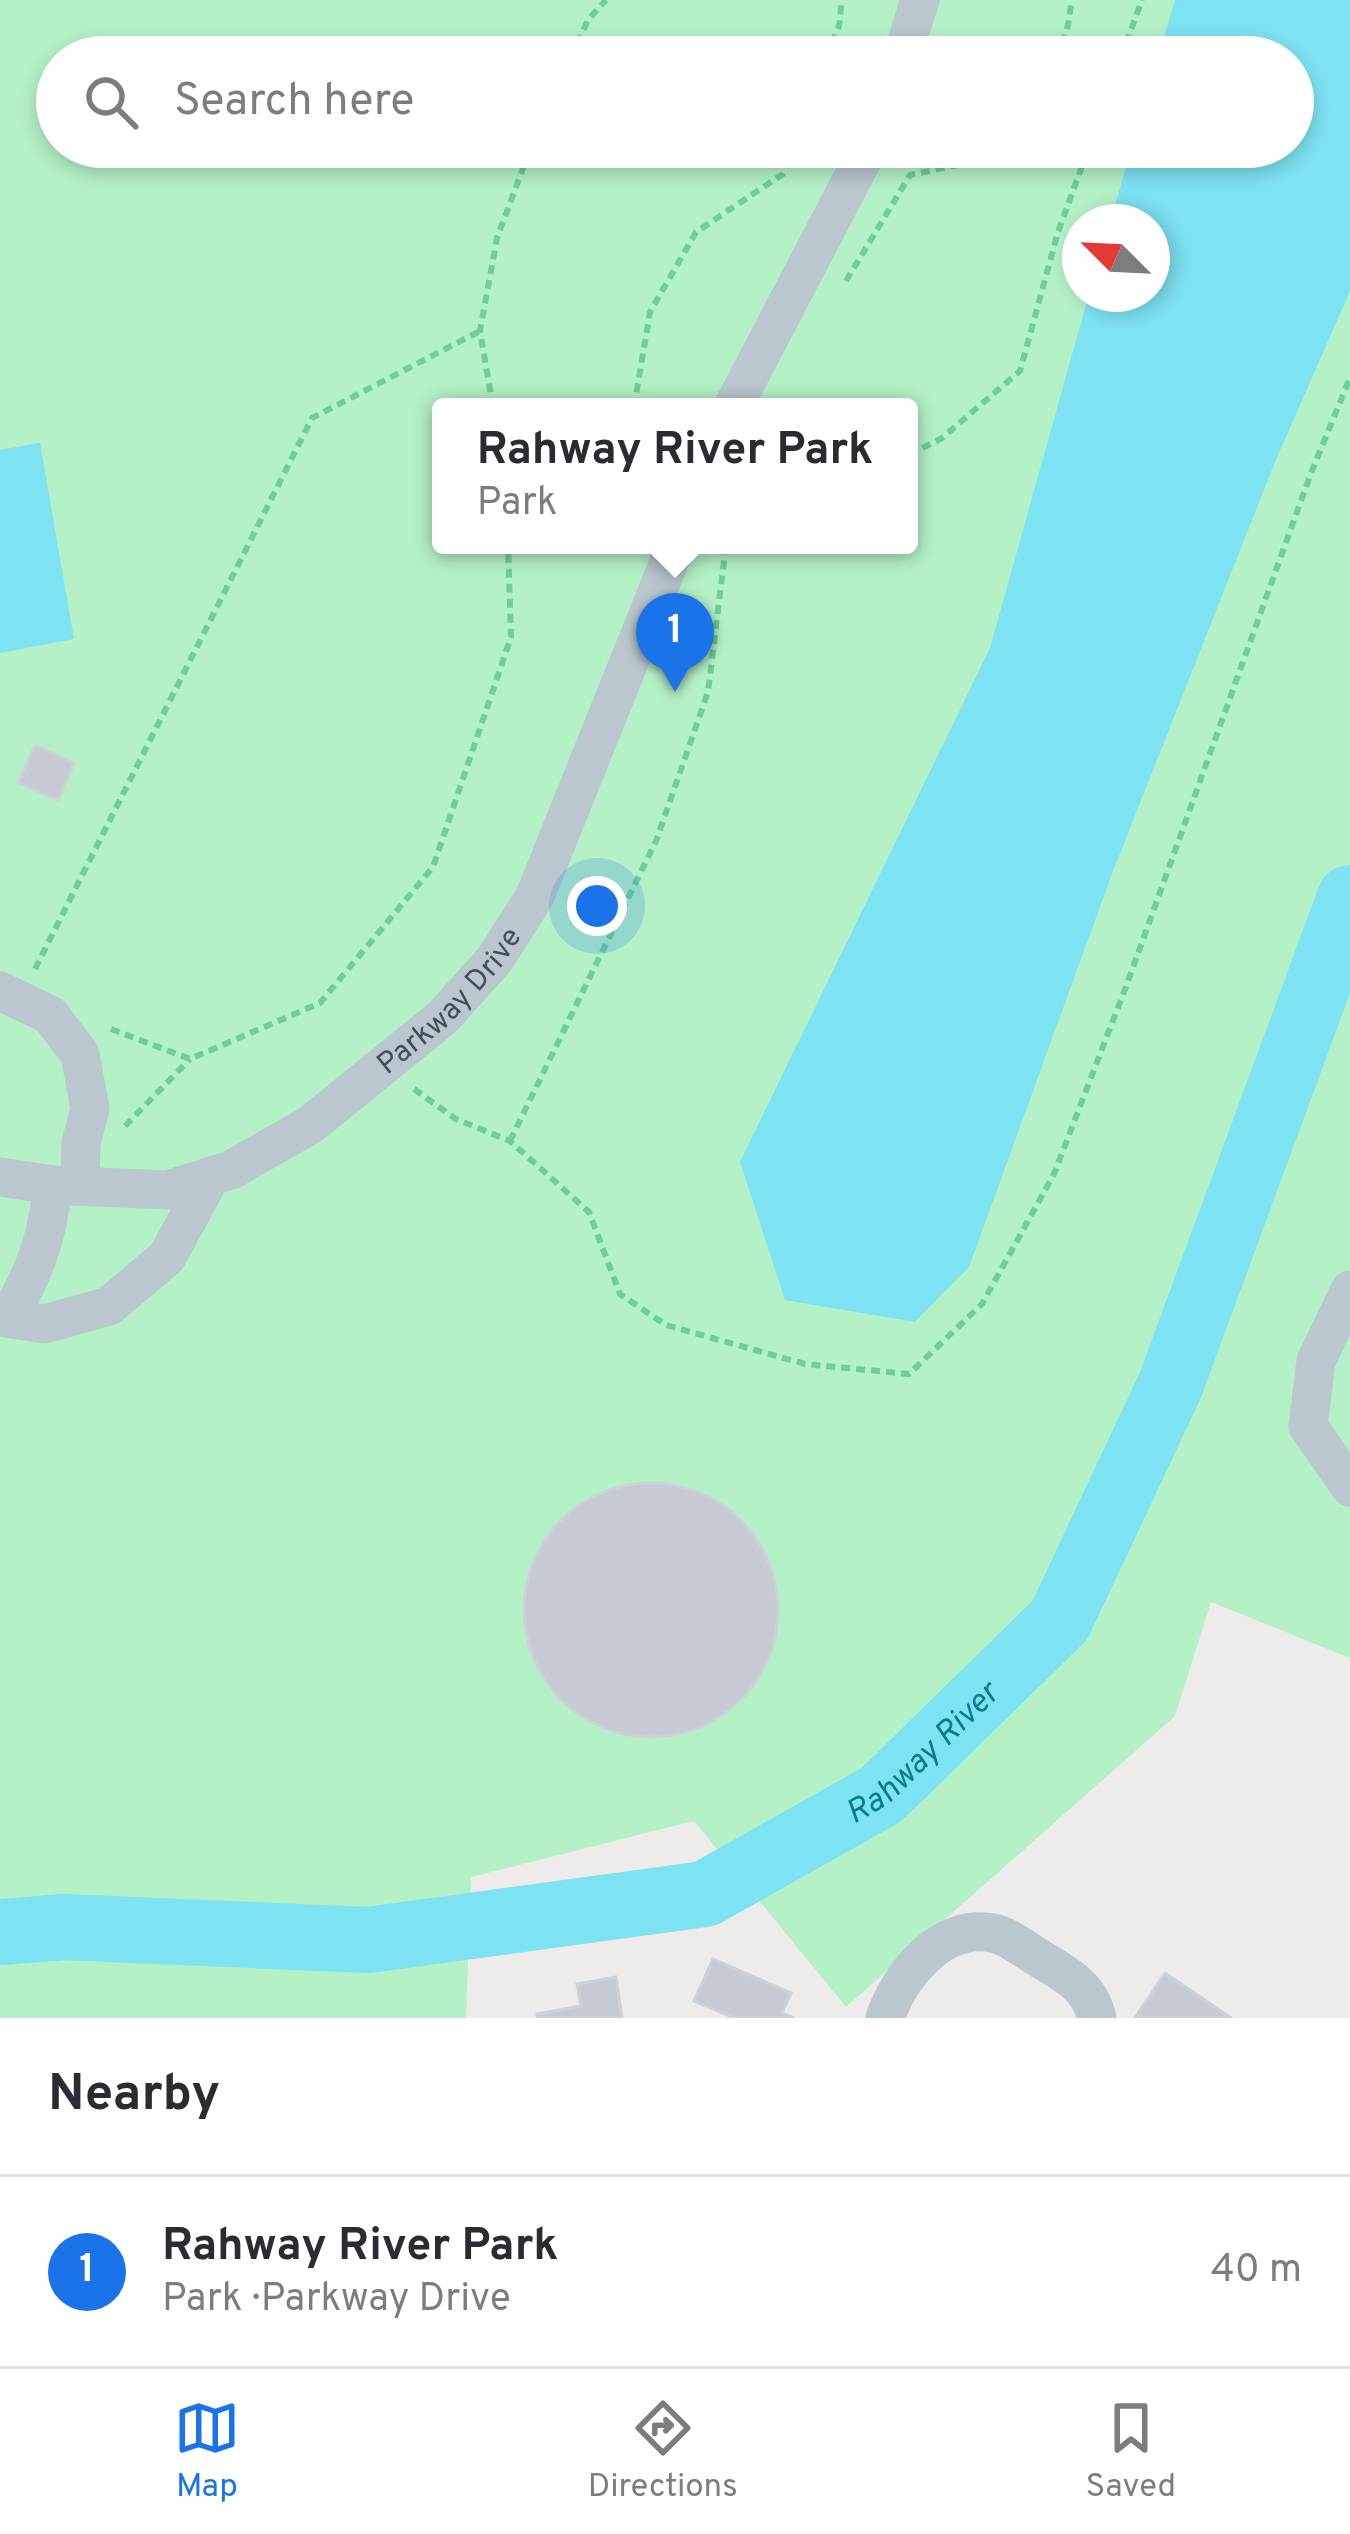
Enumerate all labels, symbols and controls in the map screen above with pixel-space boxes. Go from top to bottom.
search box [36,36,1314,168]
icon: search [78,69,144,135]
text: Search here [174,74,414,131]
north arrow [1062,204,1170,312]
popup [432,398,918,554]
text: Rahway River Park [477,423,873,480]
text: Park [477,480,557,529]
pin: 1 [636,593,714,692]
your location [567,876,627,936]
street label: Parkway Drive [371,921,531,1084]
water label: Rahway River [839,1673,1011,1836]
text: Nearby [48,2064,220,2129]
text: Rahway River Park [162,2219,558,2276]
text: 1 [79,2247,95,2296]
text: 40 m [1211,2247,1302,2296]
text: Park · Parkway Drive [162,2276,511,2325]
tab: Map [174,2395,240,2509]
tab: Directions [588,2395,738,2509]
tab: Saved [1085,2395,1176,2509]

